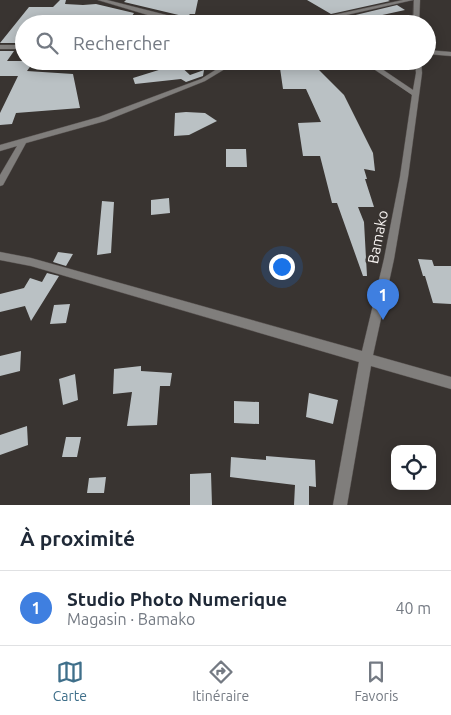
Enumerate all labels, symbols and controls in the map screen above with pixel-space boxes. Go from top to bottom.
search box [15,15,436,70]
icon: search [33,29,61,57]
text: Rechercher [73,32,170,54]
street label: Bamako [364,209,391,265]
your location [269,254,295,280]
pin: 1 [367,279,399,320]
map controls [391,445,436,490]
button: locate [391,445,436,490]
text: À proximité [20,526,135,550]
text: Studio Photo Numerique [67,588,287,610]
text: 1 [31,599,41,617]
text: 40 m [395,599,431,617]
text: Magasin · Bamako [67,610,195,628]
tab: Carte [53,658,87,704]
tab: Itinéraire [192,658,249,704]
tab: Favoris [355,658,398,704]

